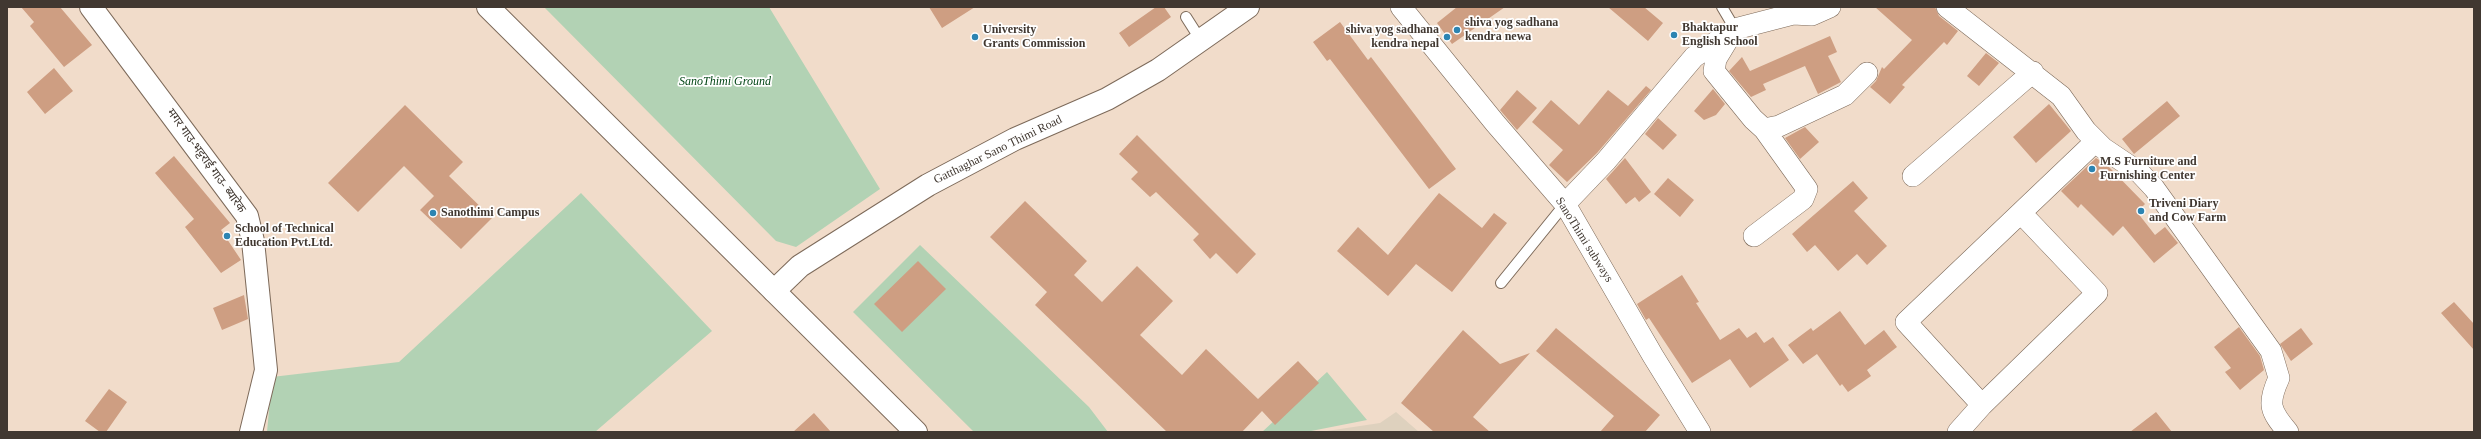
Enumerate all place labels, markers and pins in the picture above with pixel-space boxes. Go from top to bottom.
place label: shiva yog sadhana kendra newa [1465,16,1558,44]
place label: Bhaktapur English School [1682,21,1758,49]
place label: University Grants Commission [983,23,1085,51]
place label: shiva yog sadhana kendra nepal [1346,23,1439,51]
marker: shiva yog sadhana kendra newa [1452,25,1462,35]
marker: Bhaktapur English School [1669,30,1679,40]
marker: University Grants Commission [970,32,980,42]
marker: shiva yog sadhana kendra nepal [1442,32,1452,42]
place label: M.S Furniture and Furnishing Center [2100,155,2197,183]
marker: M.S Furniture and Furnishing Center [2087,164,2097,174]
place label: Triveni Diary and Cow Farm [2149,197,2226,225]
place label: Sanothimi Campus [441,206,539,220]
marker: Triveni Diary and Cow Farm [2136,206,2146,216]
marker: Sanothimi Campus [428,208,438,218]
place label: School of Technical Education Pvt.Ltd. [235,222,334,250]
marker: School of Technical Education Pvt.Ltd. [222,231,232,241]

